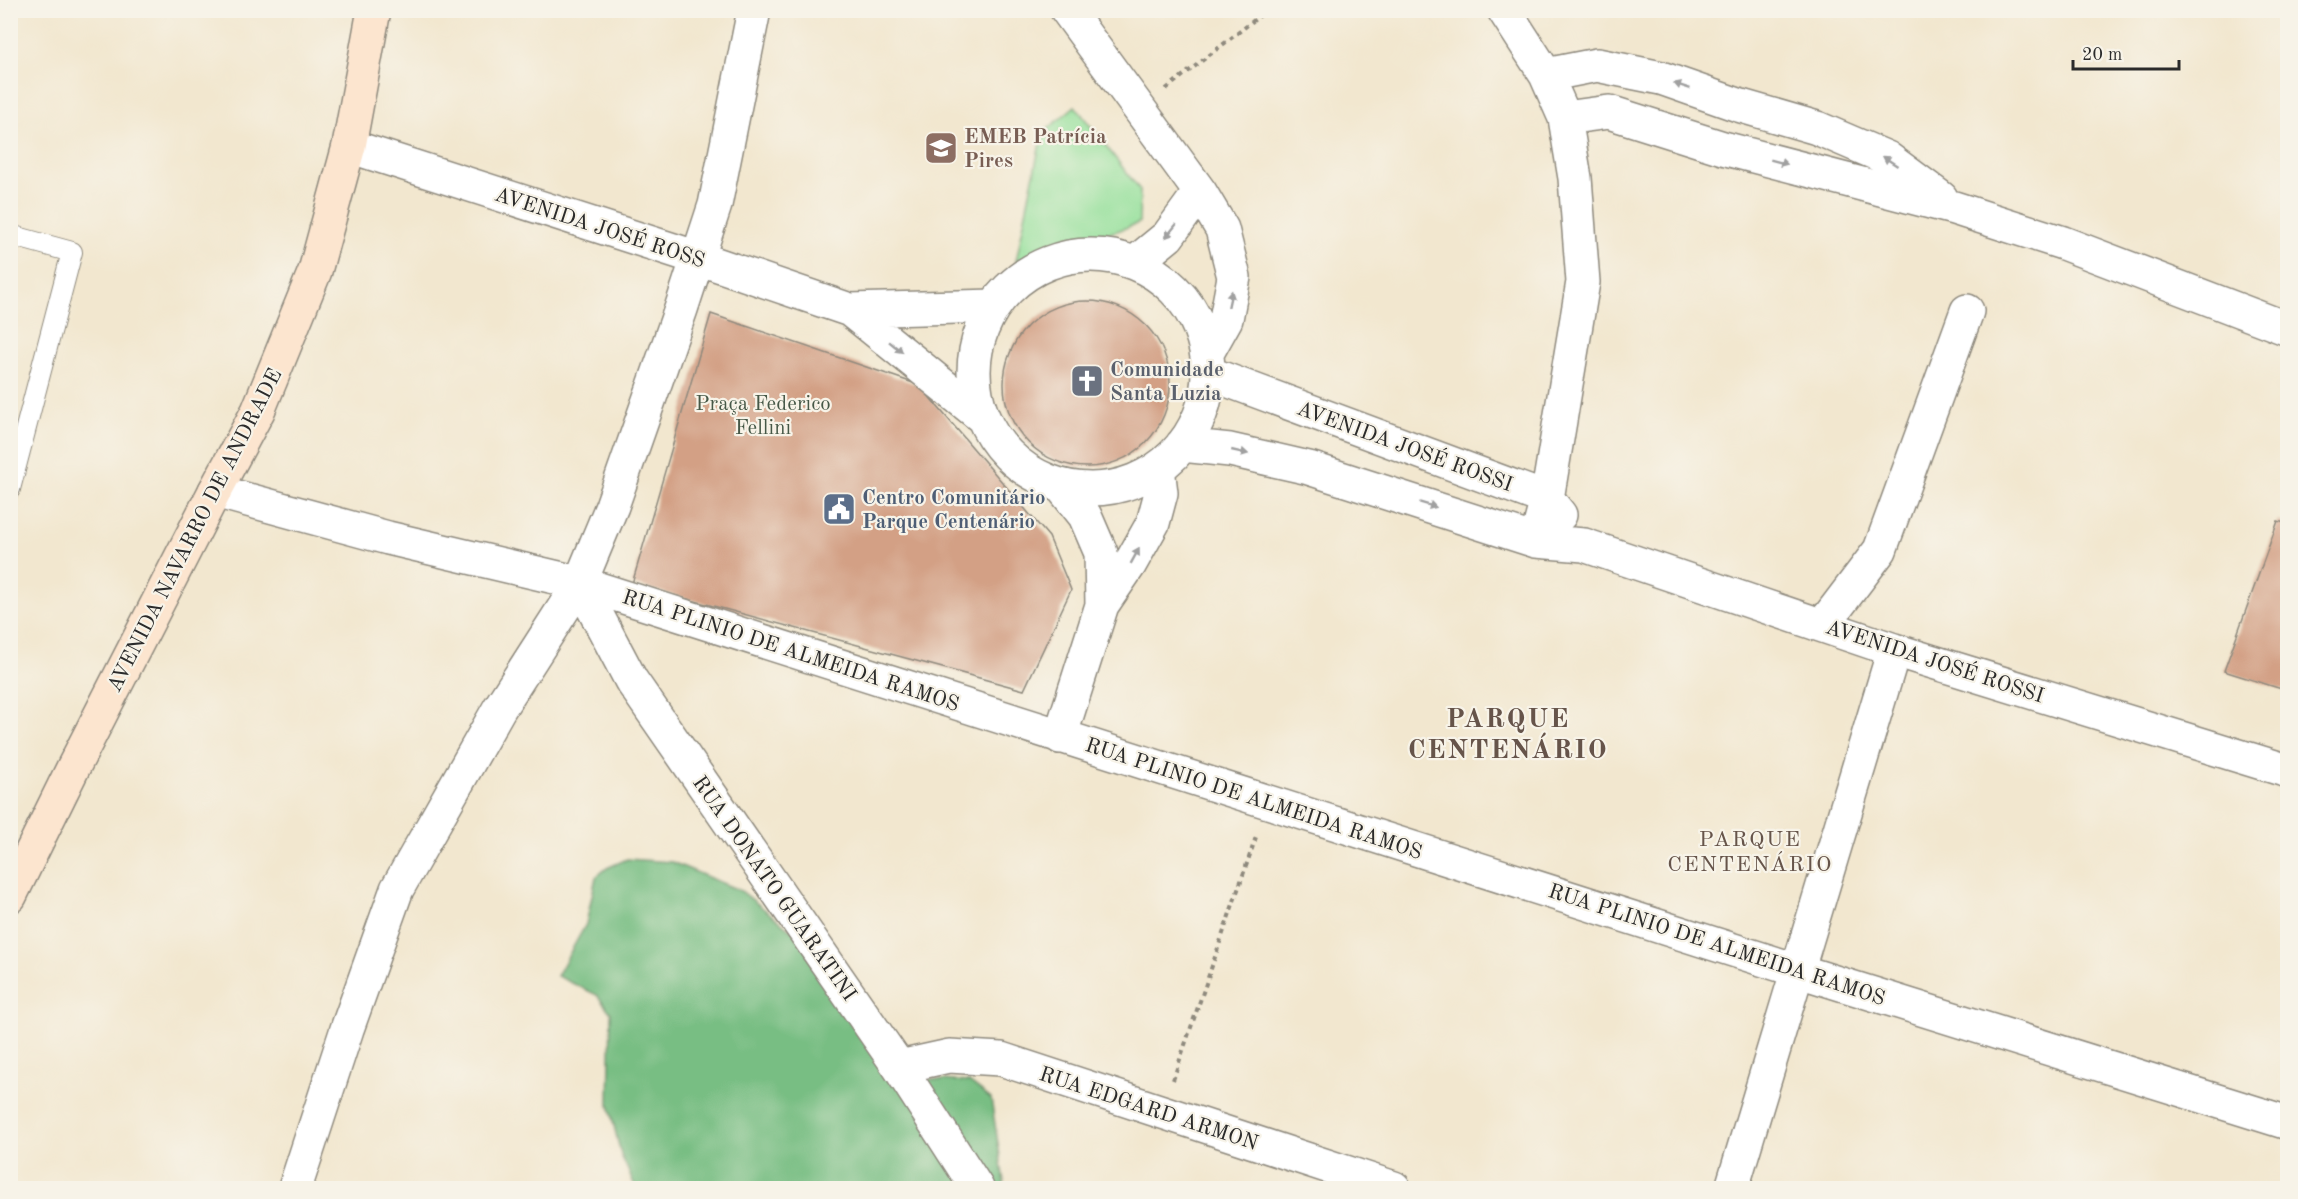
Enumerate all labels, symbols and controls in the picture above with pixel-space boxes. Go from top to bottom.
scale bar [2073,33,2180,71]
text: 20 m [2082,46,2122,64]
one-way arrow [1673,80,1691,90]
place label: EMEB Patrícia Pires [964,127,1107,172]
school or university icon: EMEB Patrícia Pires [923,130,959,166]
one-way arrow [1882,156,1899,167]
one-way arrow [1770,158,1789,168]
street label: AVENIDA JOSÉ ROSS [492,181,709,272]
one-way arrow [1165,223,1177,238]
one-way arrow [1226,290,1235,309]
one-way arrow [888,340,904,353]
place label: Comunidade Santa Luzia [1110,360,1224,405]
church icon: Comunidade Santa Luzia [1069,363,1105,399]
street label: AVENIDA NAVARRO DE ANDRADE [104,366,286,696]
park label: Praça Federico Fellini [695,394,831,439]
street label: AVENIDA JOSÉ ROSSI [1294,395,1517,496]
one-way arrow [1231,448,1250,458]
place label: Centro Comunitário Parque Centenário [862,488,1046,533]
public building icon: Centro Comunitário Parque Centenário [821,491,857,527]
one-way arrow [1419,501,1437,511]
one-way arrow [1130,547,1140,564]
street label: RUA PLINIO DE ALMEIDA RAMOS [620,587,962,716]
street label: AVENIDA JOSÉ ROSSI [1823,613,2048,708]
district label: PARQUE CENTENÁRIO [1408,706,1608,764]
street label: RUA PLINIO DE ALMEIDA RAMOS [1083,735,1425,864]
street label: RUA DONATO GUARATINI [688,773,860,1005]
district label: PARQUE CENTENÁRIO [1667,829,1833,876]
street label: RUA PLINIO DE ALMEIDA RAMOS [1546,881,1888,1010]
street label: RUA EDGARD ARMON [1036,1064,1261,1155]

